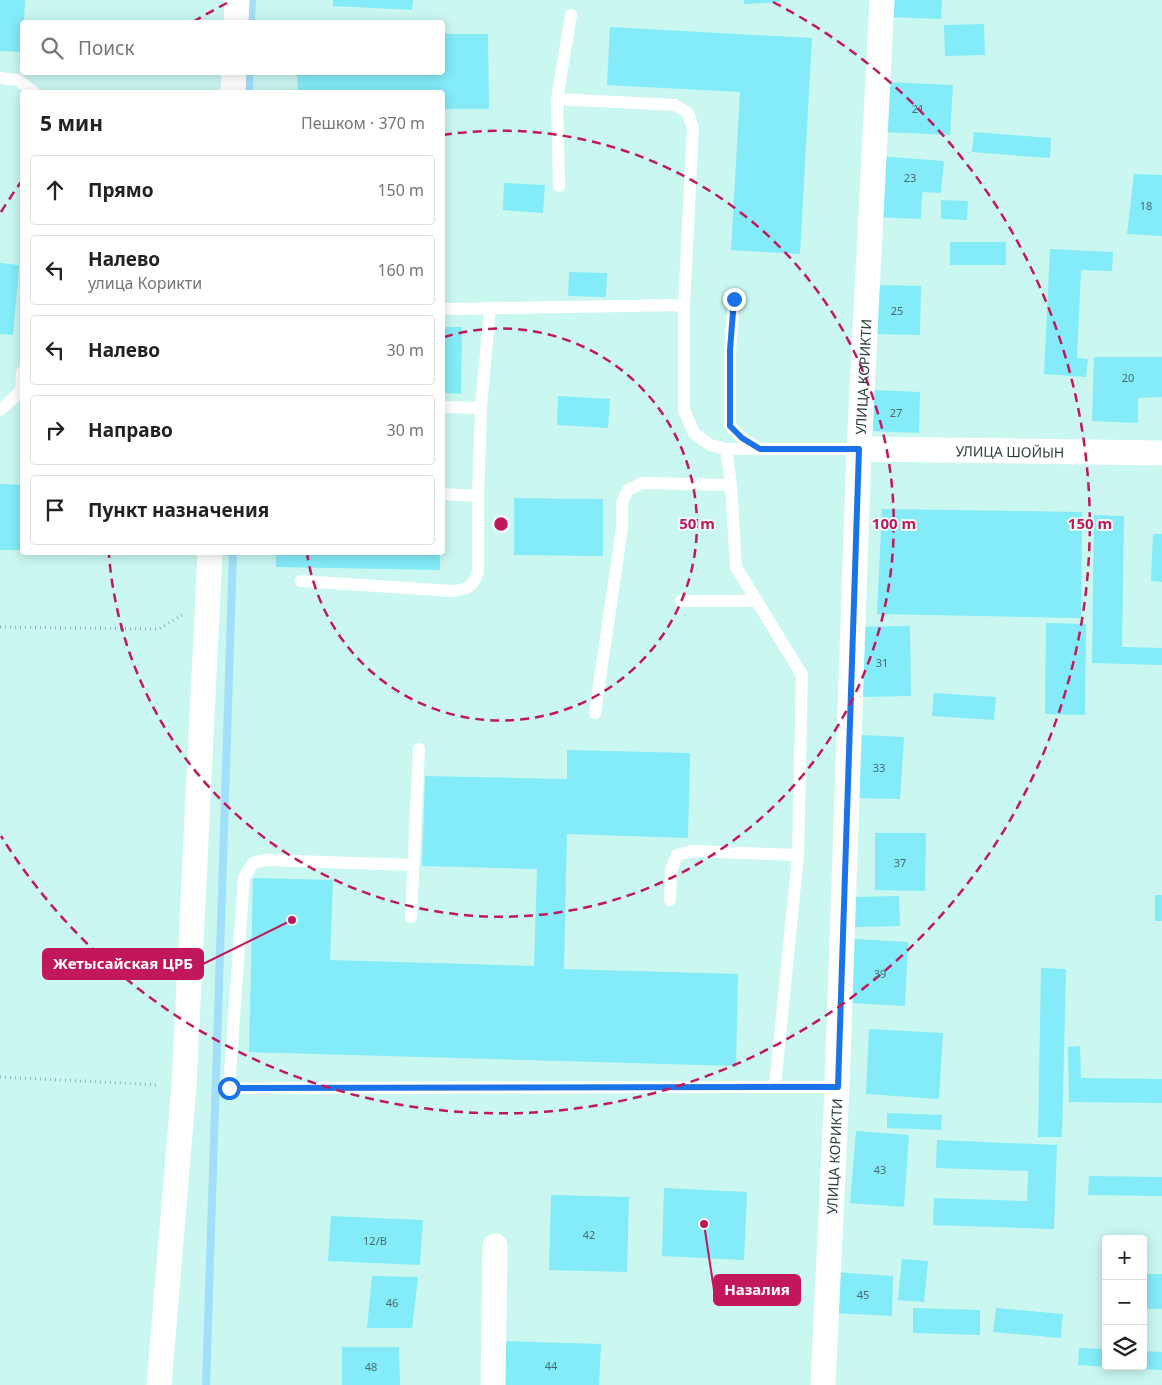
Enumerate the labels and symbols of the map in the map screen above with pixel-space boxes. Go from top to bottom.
house number: 21 [912,101,924,116]
house number: 23 [904,170,916,185]
house number: 18 [1140,198,1152,213]
route end [723,288,746,311]
house number: 25 [891,303,903,318]
street label: УЛИЦА КОРИКТИ [850,318,875,435]
house number: 20 [1122,370,1134,385]
house number: 27 [890,405,902,420]
street label: УЛИЦА ШОЙЫН [955,441,1064,461]
text: 50 m [679,513,715,533]
text: 100 m [872,513,916,533]
text: 150 m [1068,513,1112,533]
centre of rings [492,515,510,533]
house number: 31 [876,655,888,670]
house number: 33 [873,760,885,775]
house number: 37 [894,855,906,870]
callout: Жетысайская ЦРБ [43,949,203,979]
text: Жетысайская ЦРБ [53,953,193,973]
house number: 39 [874,966,886,981]
route start [218,1077,241,1100]
street label: УЛИЦА КОРИКТИ [822,1098,846,1215]
house number: 43 [874,1162,886,1177]
house number: 42 [583,1227,595,1242]
house number: 12/В [363,1233,387,1248]
callout: Назалия [714,1275,800,1305]
text: Назалия [724,1279,790,1299]
house number: 45 [857,1287,869,1302]
house number: 46 [386,1295,398,1310]
house number: 44 [545,1358,558,1373]
house number: 48 [365,1359,377,1374]

